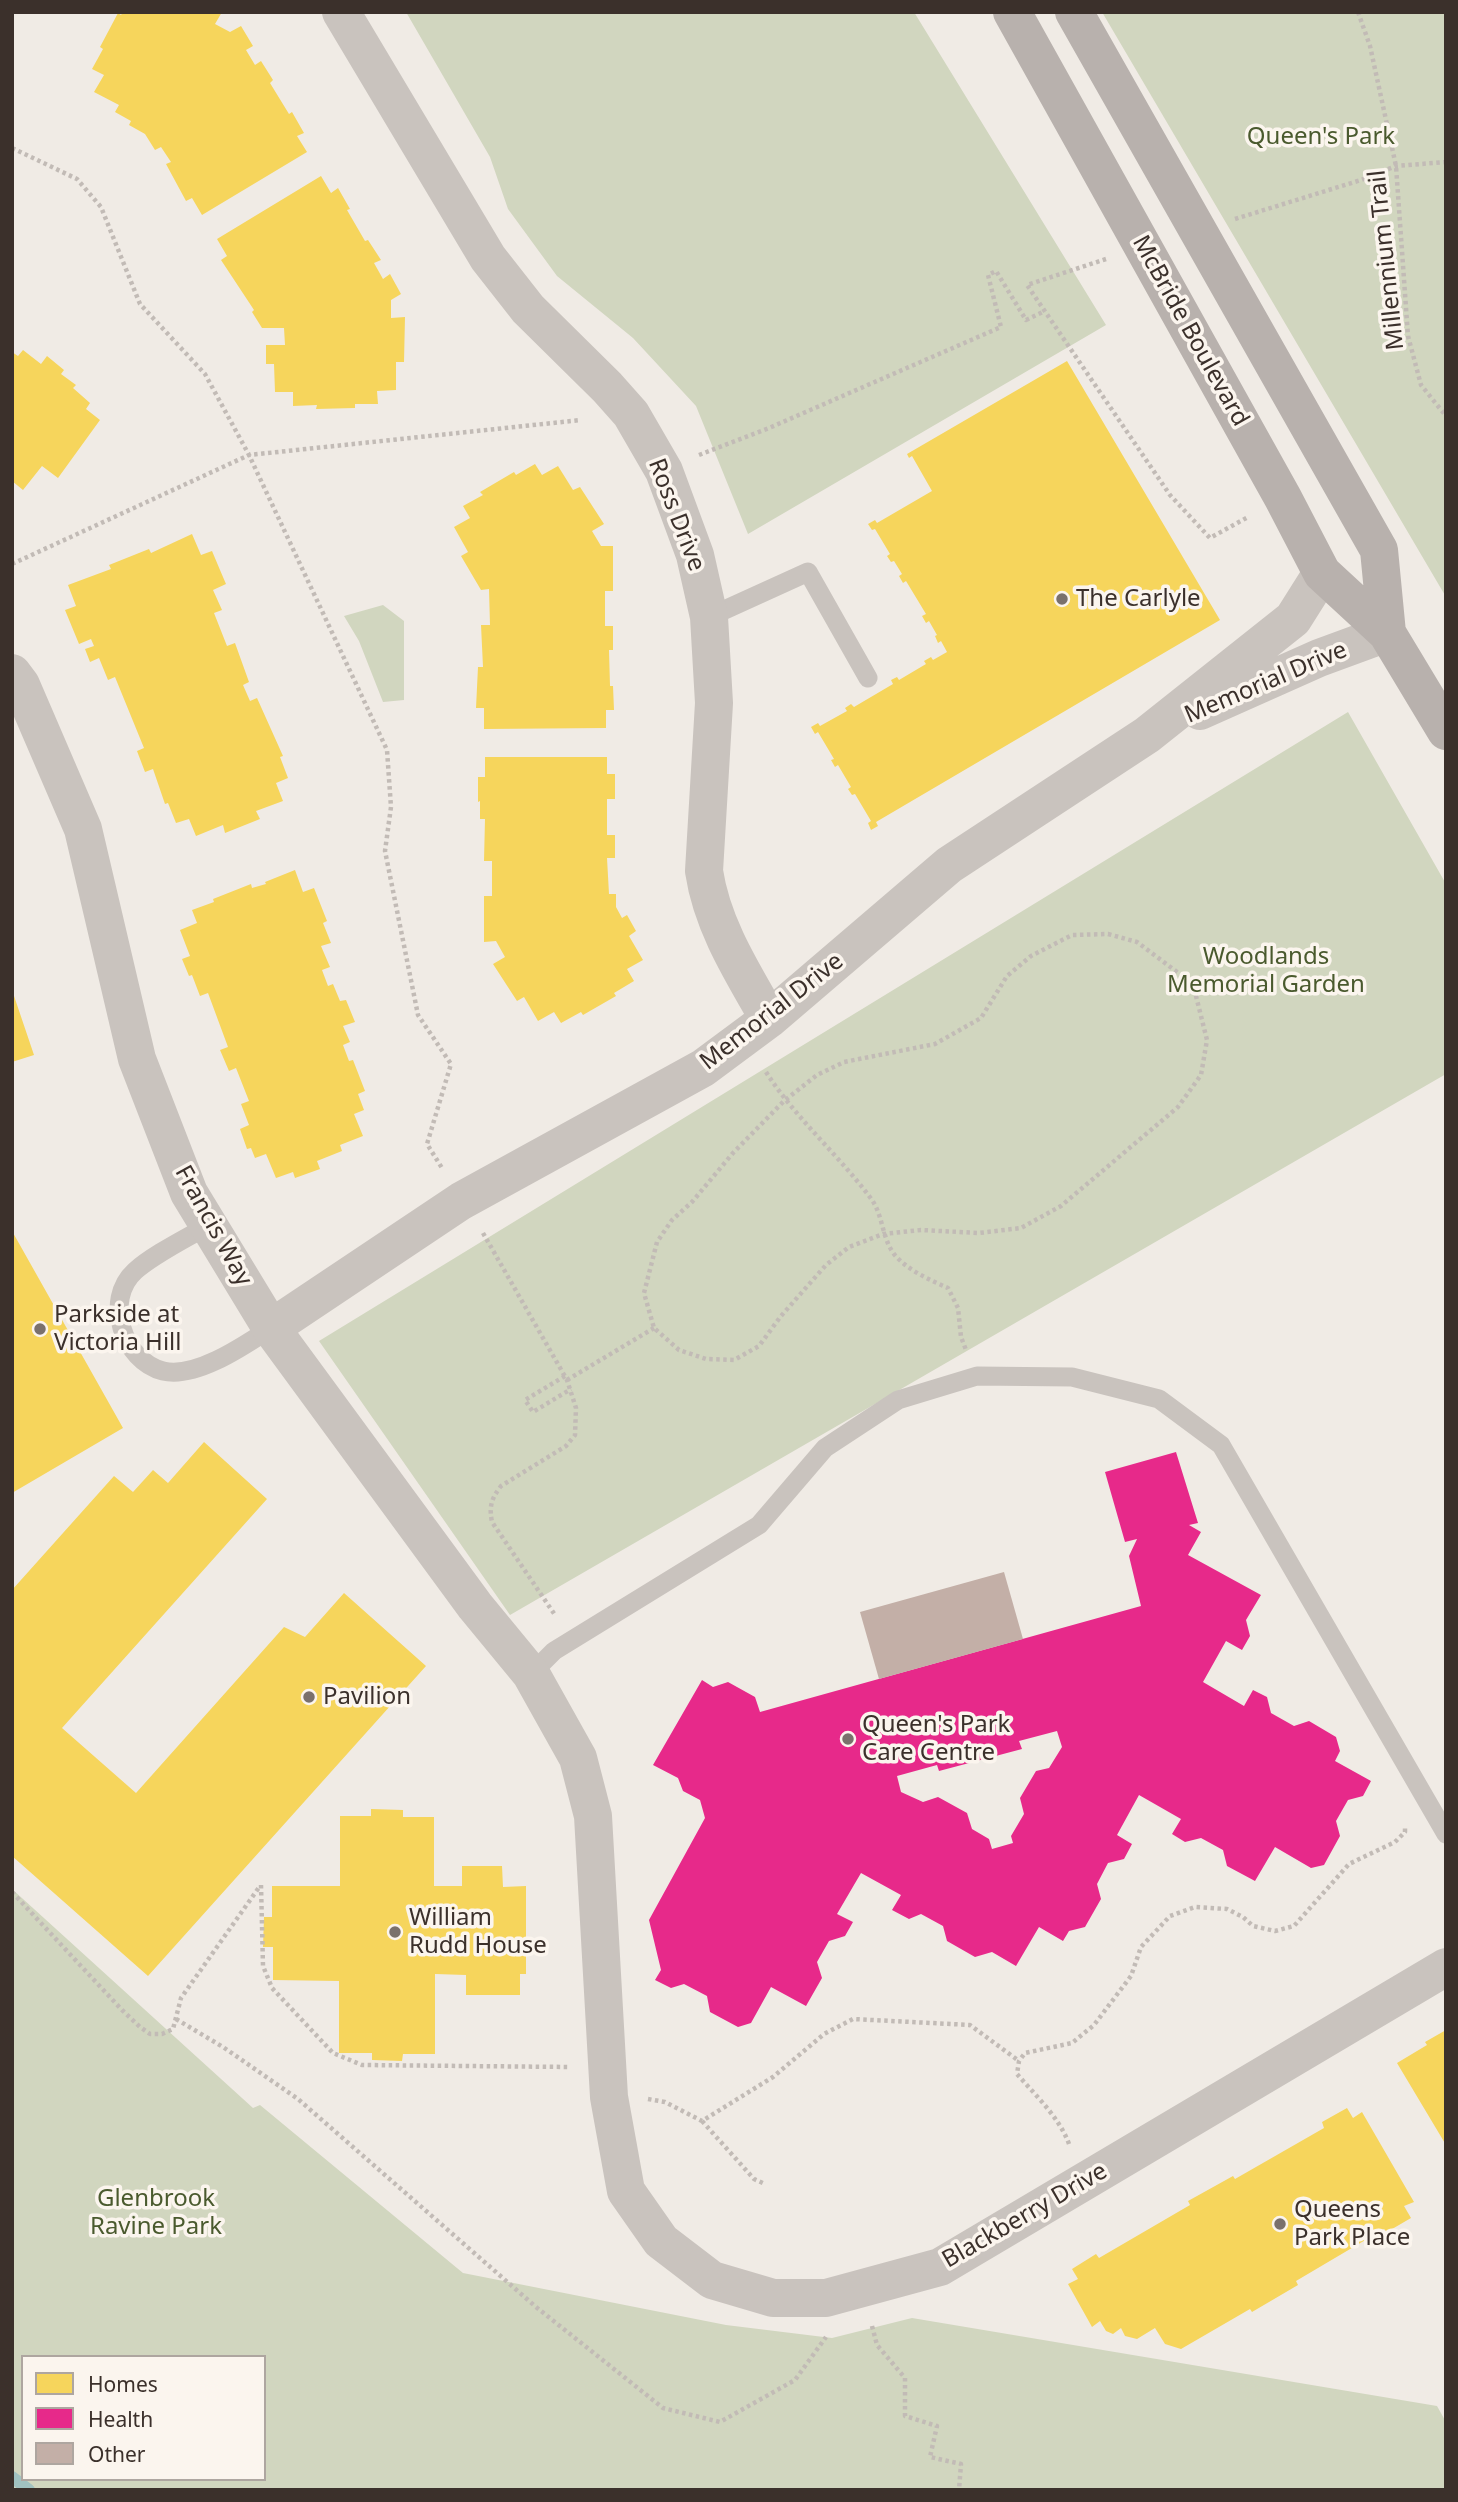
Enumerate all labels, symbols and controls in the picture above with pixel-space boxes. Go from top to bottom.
park label: Queen's Park [1247,123,1395,151]
street label: Millennium Trail [1363,169,1411,351]
street label: McBride Boulevard [1126,231,1254,431]
street label: Ross Drive [641,455,711,575]
place label: The Carlyle [1076,585,1201,613]
marker: The Carlyle [1054,591,1070,607]
street label: Memorial Drive [1180,636,1352,730]
park label: Woodlands Memorial Garden [1167,943,1365,999]
street label: Memorial Drive [695,947,849,1077]
street label: Francis Way [168,1161,258,1291]
place label: Parkside at Victoria Hill [54,1301,181,1357]
marker: Parkside at Victoria Hill [32,1321,48,1337]
place label: Pavilion [323,1683,411,1711]
marker: Pavilion [301,1689,317,1705]
place label: Queen's Park Care Centre [862,1711,1010,1767]
marker: Queen's Park Care Centre [840,1731,856,1747]
place label: William Rudd House [409,1904,547,1960]
marker: William Rudd House [387,1924,403,1940]
street label: Blackberry Drive [937,2157,1113,2275]
park label: Glenbrook Ravine Park [90,2185,222,2241]
place label: Queens Park Place [1294,2196,1410,2252]
marker: Queens Park Place [1272,2216,1288,2232]
legend [21,2355,266,2481]
text: Homes [88,2370,158,2398]
text: Health [88,2405,153,2433]
text: Other [88,2440,145,2468]

